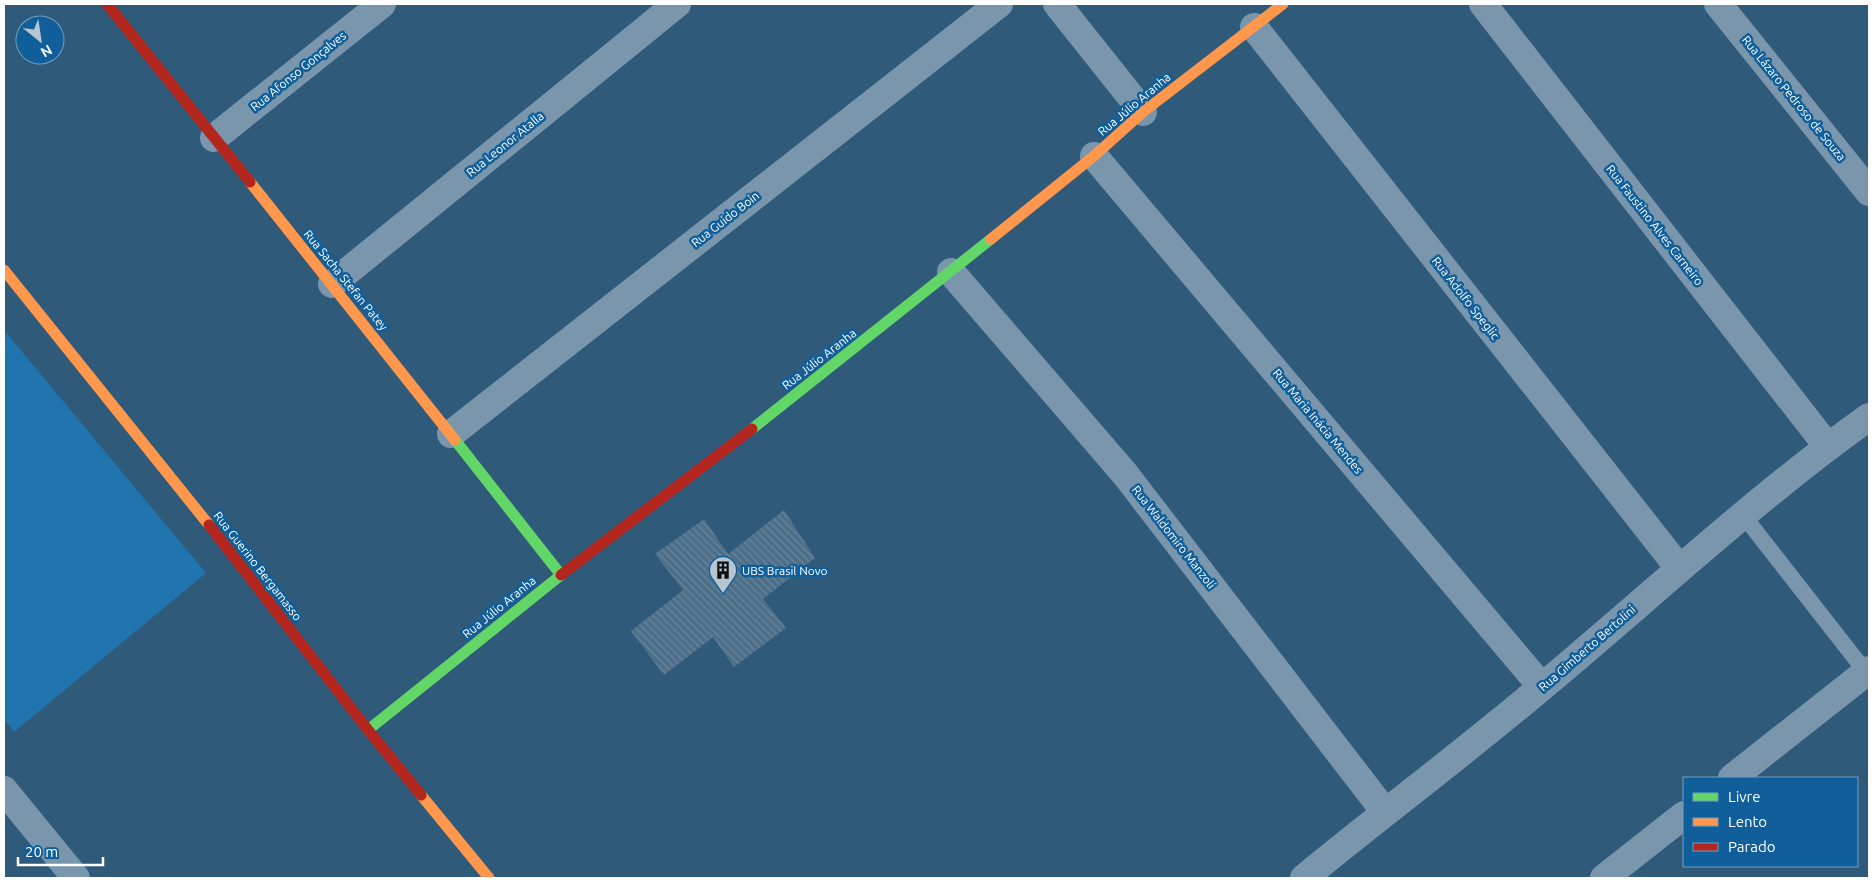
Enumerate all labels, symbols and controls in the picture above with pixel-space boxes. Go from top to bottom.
north arrow [15,15,65,65]
street label: Rua Afonso Gonçalves [248,29,348,113]
street label: Rua Lázaro Pedroso de Souza [1740,33,1848,163]
text: N [38,42,55,61]
street label: Rua Júlio Aranha [1095,70,1173,138]
street label: Rua Leonor Atalla [464,109,546,179]
street label: Rua Faustino Alves Carneiro [1604,162,1706,288]
street label: Rua Guido Boin [689,189,761,249]
street label: Rua Sacha Stefan Patey [302,227,391,333]
street label: Rua Adolfo Speglic [1430,254,1502,342]
street label: Rua Júlio Aranha [779,326,859,392]
street label: Rua Maria Inácia Mendes [1270,366,1366,476]
street label: Rua Waldomiro Manzoli [1130,483,1218,591]
street label: Rua Guerino Bergamasso [211,509,305,623]
building icon: UBS Brasil Novo [708,555,738,594]
place label: UBS Brasil Novo [742,564,828,577]
street label: Rua Júlio Aranha [460,574,538,640]
street label: Rua Gimberto Bertolini [1536,603,1638,693]
legend [1683,777,1858,867]
text: Livre [1728,788,1761,805]
text: Lento [1728,813,1767,830]
scale bar [18,834,102,866]
text: Parado [1728,838,1775,855]
text: 20 m [25,843,58,860]

